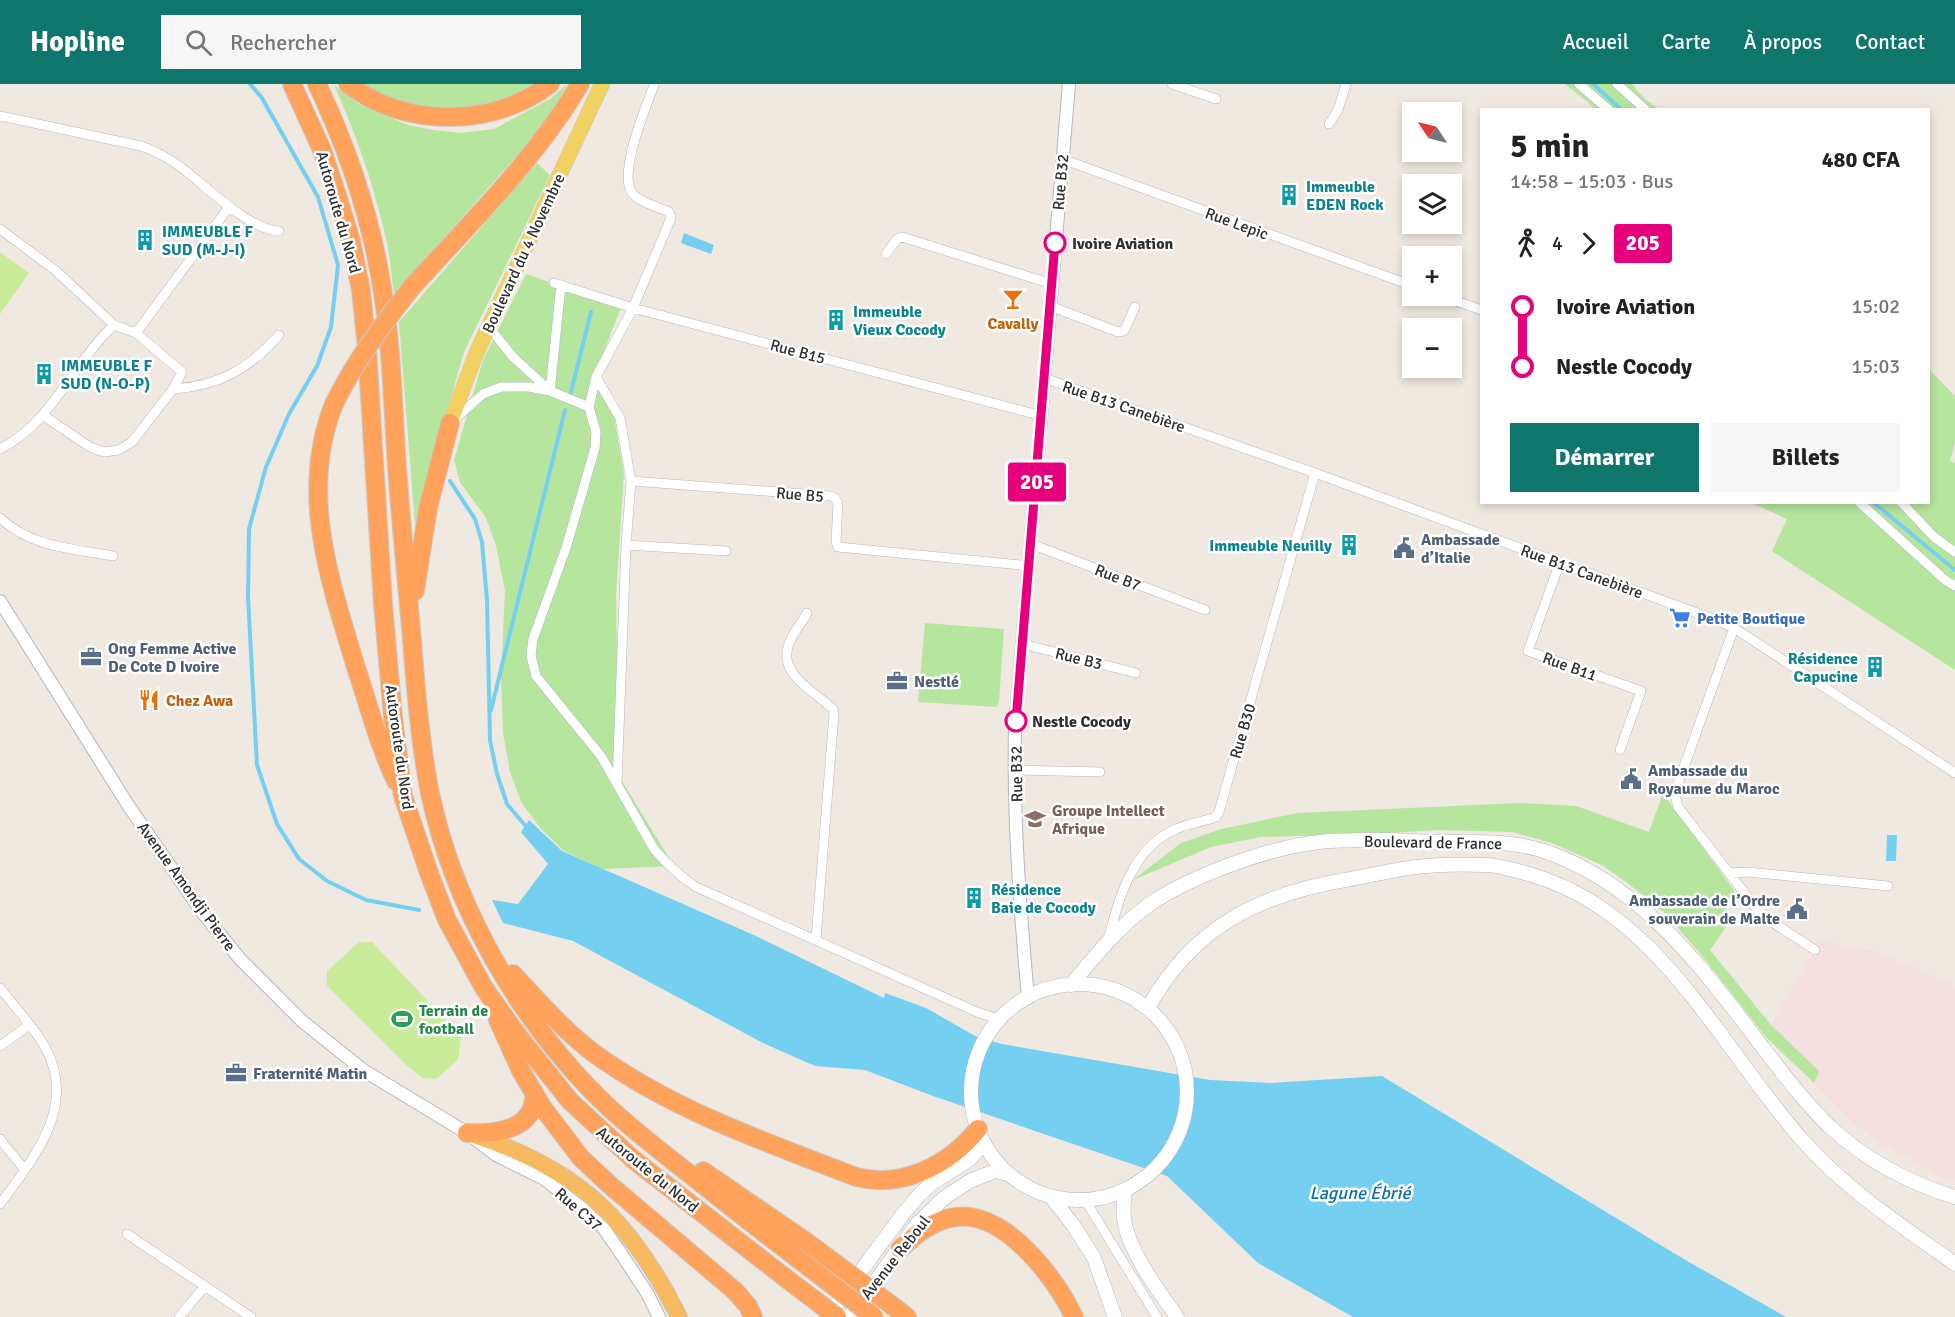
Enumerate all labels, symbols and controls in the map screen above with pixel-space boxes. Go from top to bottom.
search box [161,15,581,69]
text: Hopline [30,25,125,59]
icon: search [182,26,215,59]
text: Rechercher [230,29,336,56]
text: Accueil [1563,29,1629,55]
text: Carte [1662,29,1711,55]
text: À propos [1744,29,1822,55]
text: Contact [1855,29,1925,55]
north arrow [1402,102,1462,162]
map controls [1402,102,1462,378]
text: 5 min [1510,126,1590,167]
text: 480 CFA [1822,146,1900,173]
street label: Autoroute du Nord [311,149,365,276]
street label: Rue B32 [1049,153,1073,211]
text: 14:58 – 15:03 · Bus [1510,169,1673,194]
street label: Boulevard du 4 Novembre [478,170,570,337]
button: layers [1402,174,1462,234]
place label: Immeuble EDEN Rock [1306,177,1384,215]
building icon: Immeuble EDEN Rock [1277,183,1301,207]
street label: Rue Lepic [1202,203,1271,245]
place label: IMMEUBLE F SUD (M-J-I) [162,222,254,260]
icon: walk [1510,227,1543,260]
icon: forward [1572,227,1605,260]
building icon: IMMEUBLE F SUD (M-J-I) [133,228,157,252]
text: 205 [1626,230,1660,256]
text: 4 [1552,231,1563,256]
marker: Ivoire Aviation [1044,232,1066,254]
place label: Ivoire Aviation [1072,234,1173,254]
button: + [1402,246,1462,306]
bar icon: Cavally [1001,287,1025,311]
text: Ivoire Aviation [1556,293,1695,320]
text: 15:02 [1851,294,1900,319]
place label: Immeuble Vieux Cocody [853,302,946,340]
building icon: Immeuble Vieux Cocody [824,308,848,332]
place label: Cavally [987,314,1039,334]
button: − [1402,318,1462,378]
street label: Rue B15 [768,335,828,369]
text: Nestle Cocody [1556,353,1692,380]
text: 15:03 [1851,354,1900,379]
place label: IMMEUBLE F SUD (N-O-P) [61,356,153,394]
building icon: IMMEUBLE F SUD (N-O-P) [32,362,56,386]
street label: Rue B13 Canebière [1060,377,1188,437]
button: Démarrer [1510,423,1699,492]
button: Billets [1711,423,1900,492]
line badge: 205 [1002,462,1072,502]
text: 205 [1020,469,1054,495]
street label: Rue B5 [775,483,825,507]
place label: Ambassade d’Italie [1421,530,1500,568]
building icon: Immeuble Neuilly [1337,533,1361,557]
place label: Immeuble Neuilly [1209,536,1332,556]
public building icon: Ambassade d’Italie [1392,536,1416,560]
street label: Rue B13 Canebière [1518,541,1646,603]
street label: Rue B7 [1092,560,1144,596]
supermarket icon: Petite Boutique [1668,606,1692,630]
place label: Petite Boutique [1697,609,1805,629]
place label: Ong Femme Active De Cote D Ivoire [108,639,237,677]
street label: Rue B3 [1053,643,1104,674]
office icon: Ong Femme Active De Cote D Ivoire [79,645,103,669]
street label: Rue B11 [1540,648,1600,686]
place label: Résidence Capucine [1788,649,1858,687]
building icon: Résidence Capucine [1863,655,1887,679]
office icon: Nestlé [885,669,909,693]
place label: Nestlé [914,672,959,692]
street label: Autoroute du Nord [380,683,418,811]
restaurant icon: Chez Awa [137,688,161,712]
place label: Chez Awa [166,691,233,711]
street label: Rue B30 [1226,701,1260,761]
marker: Nestle Cocody [1005,710,1027,732]
place label: Nestle Cocody [1032,712,1131,732]
street label: Rue B32 [1007,746,1027,802]
place label: Ambassade du Royaume du Maroc [1648,761,1780,799]
public building icon: Ambassade du Royaume du Maroc [1619,767,1643,791]
place label: Groupe Intellect Afrique [1052,801,1165,839]
school or university icon: Groupe Intellect Afrique [1023,807,1047,831]
street label: Avenue Amondji Pierre [133,818,240,955]
street label: Boulevard de France [1364,832,1502,854]
place label: Résidence Baie de Cocody [991,880,1096,918]
building icon: Résidence Baie de Cocody [962,886,986,910]
place label: Ambassade de l’Ordre souverain de Malte [1629,891,1780,929]
public building icon: Ambassade de l’Ordre souverain de Malte [1785,897,1809,921]
place label: Terrain de football [418,1001,488,1039]
sports icon: Terrain de football [390,1007,414,1031]
office icon: Fraternité Matin [224,1061,248,1085]
place label: Fraternité Matin [253,1064,368,1084]
street label: Autoroute du Nord [592,1122,703,1217]
water label: Lagune Ébrié [1310,1182,1412,1204]
street label: Rue C37 [550,1184,606,1236]
street label: Avenue Reboul [857,1211,935,1304]

